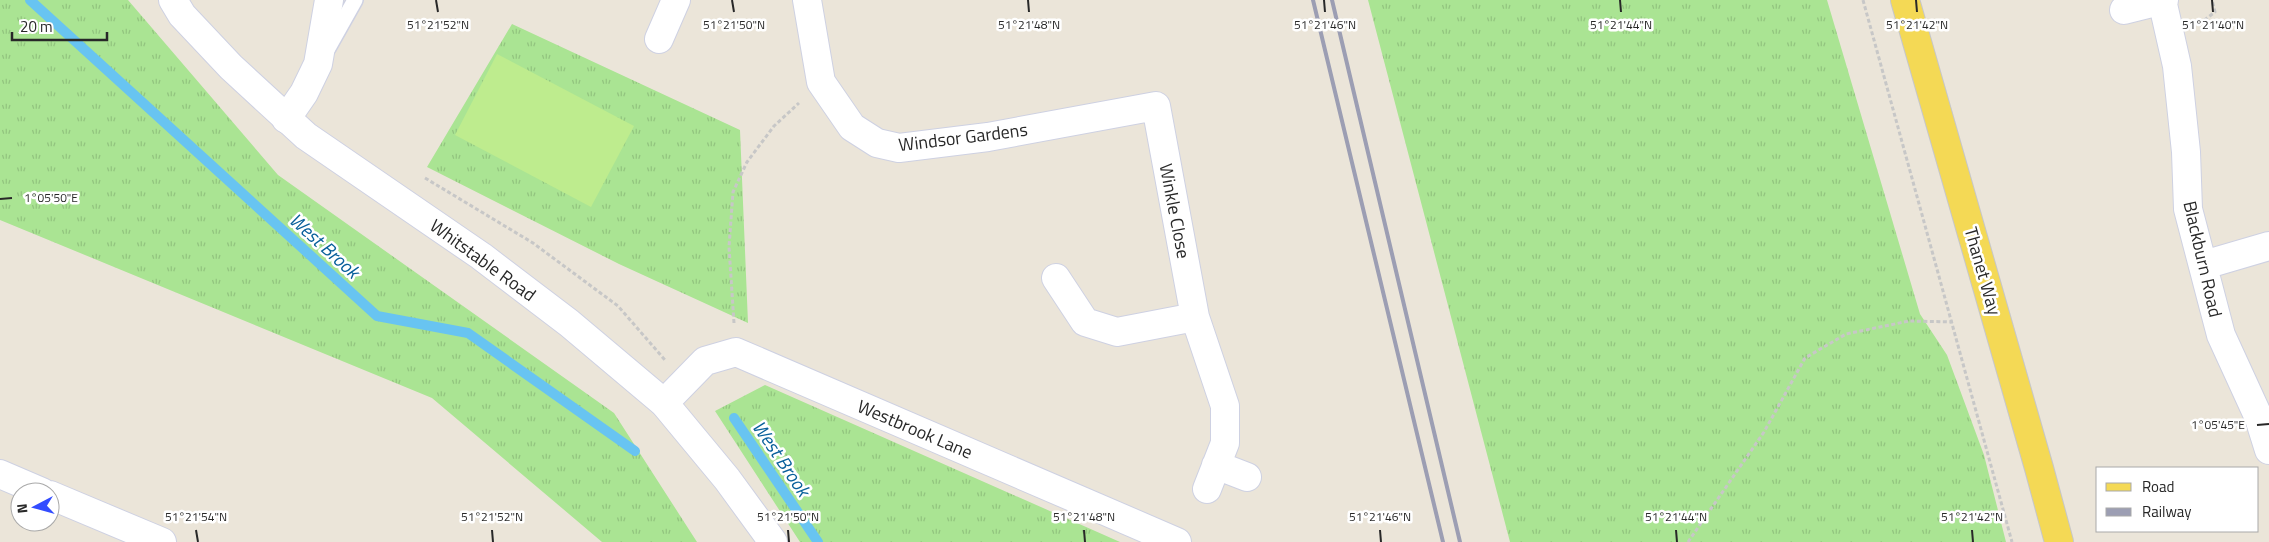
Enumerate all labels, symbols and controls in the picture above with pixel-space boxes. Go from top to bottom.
scale bar [12,10,108,42]
text: 20 m [20,15,53,38]
text: 51°21'52"N [407,15,469,34]
text: 51°21'50"N [703,15,765,34]
text: 51°21'48"N [998,15,1060,34]
text: 51°21'46"N [1294,15,1356,34]
text: 51°21'44"N [1590,15,1652,34]
text: 51°21'42"N [1886,15,1948,34]
text: 51°21'40"N [2182,15,2244,34]
street label: Windsor Gardens [897,116,1029,158]
street label: Winkle Close [1153,161,1197,261]
text: 1°05'50"E [24,188,78,207]
street label: Blackburn Road [2177,198,2229,320]
water label: West Brook [283,205,369,286]
street label: Whitstable Road [424,212,542,308]
street label: Thanet Way [1958,224,2009,318]
street label: Westbrook Lane [853,393,977,465]
water label: West Brook [746,414,820,504]
text: 1°05'45"E [2191,415,2245,434]
legend [2096,467,2259,532]
text: Road [2142,475,2174,498]
north arrow [10,482,60,532]
text: Railway [2142,500,2192,523]
text: N [11,502,33,514]
text: 51°21'54"N [165,507,227,526]
text: 51°21'52"N [461,507,523,526]
text: 51°21'50"N [757,507,819,526]
text: 51°21'48"N [1053,507,1115,526]
text: 51°21'46"N [1349,507,1411,526]
text: 51°21'44"N [1645,507,1707,526]
text: 51°21'42"N [1941,507,2003,526]

